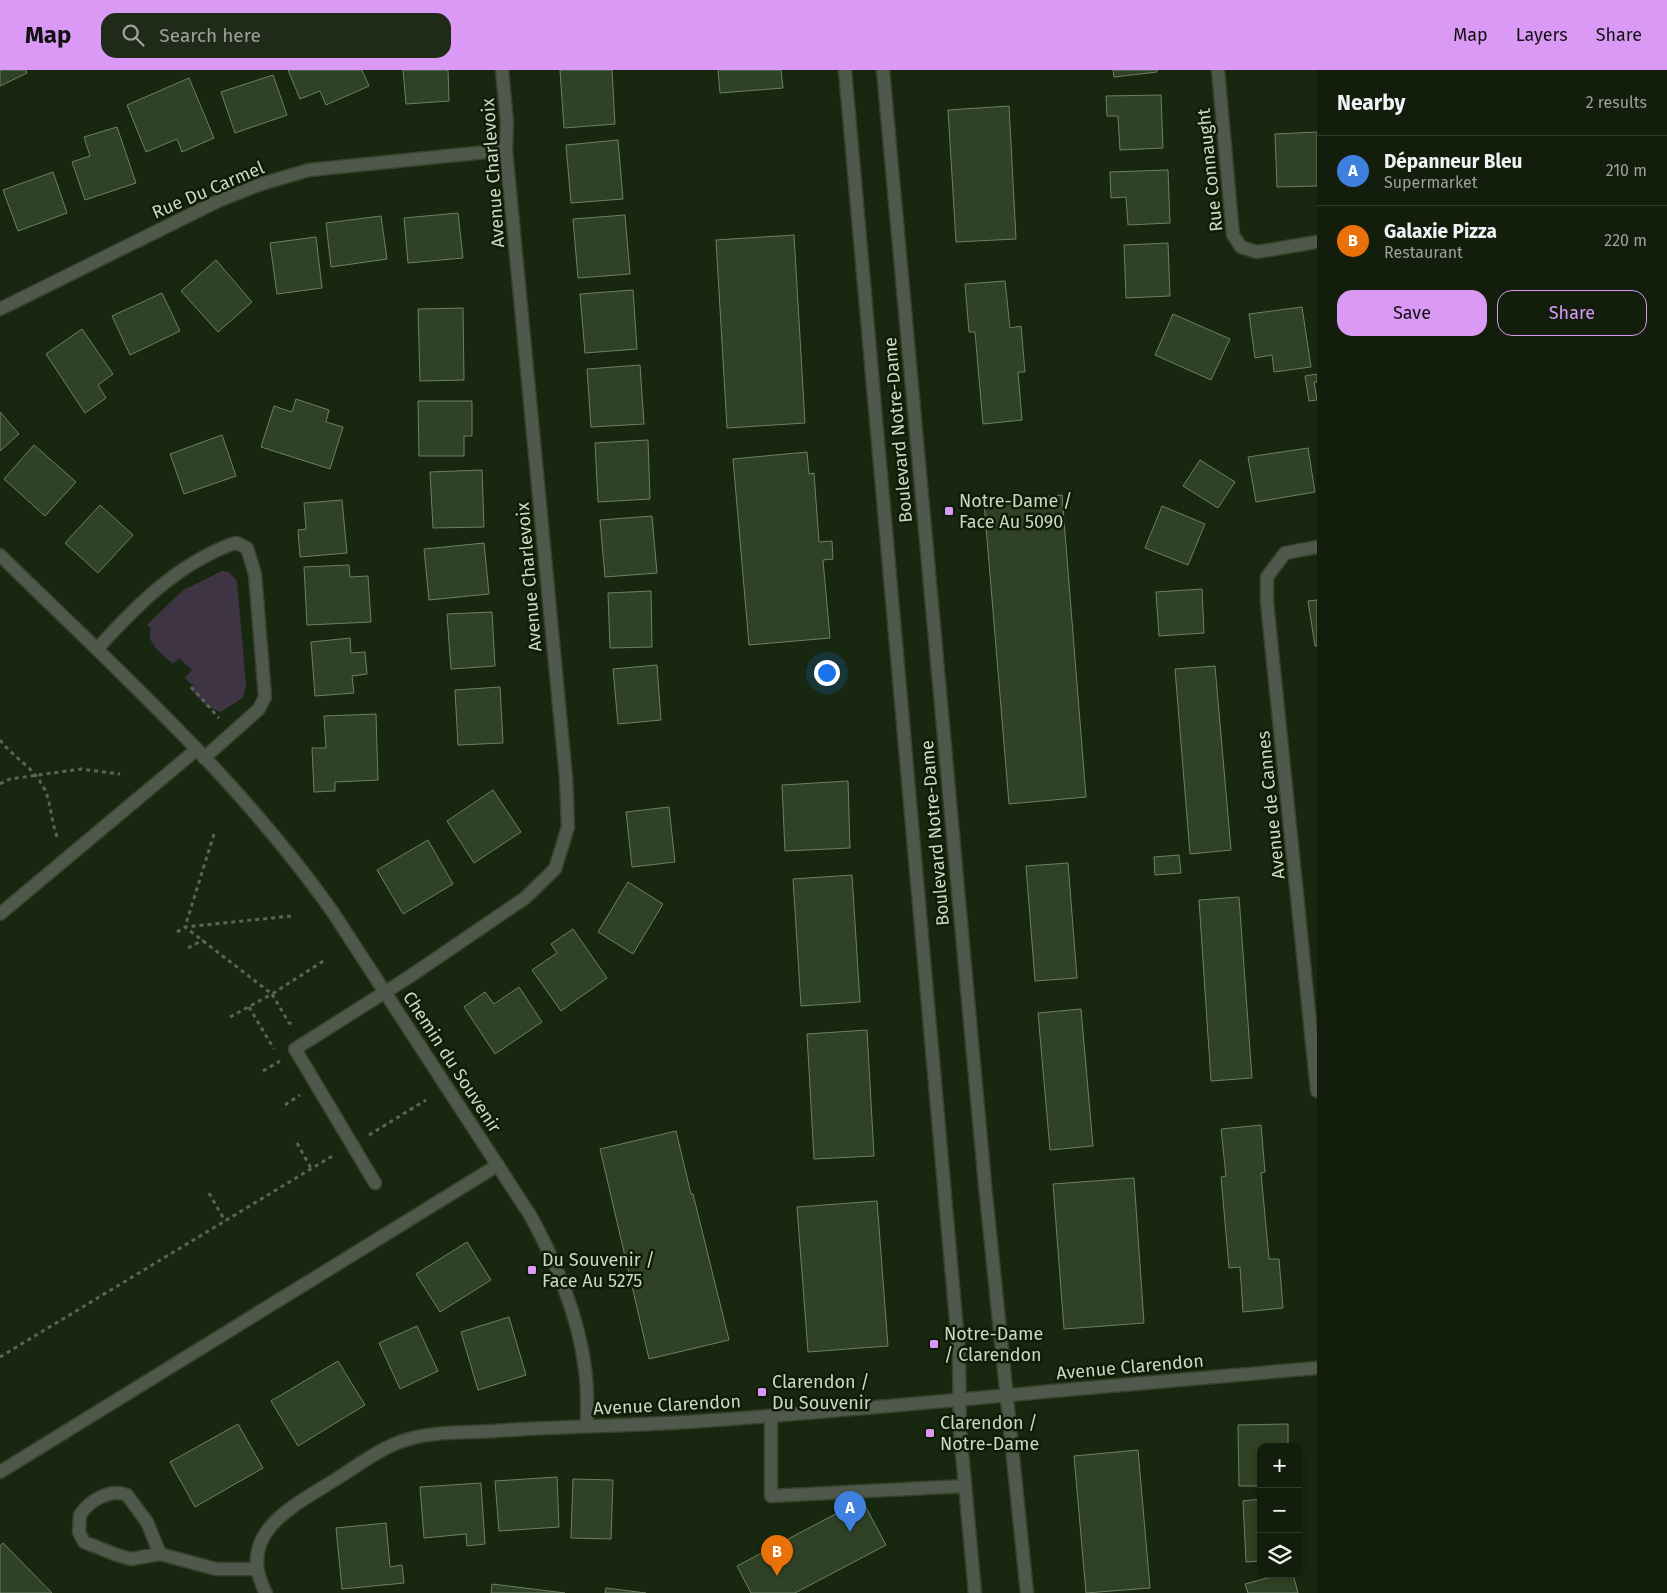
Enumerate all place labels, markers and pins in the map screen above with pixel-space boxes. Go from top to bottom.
place label: Notre-Dame / Face Au 5090 [959,490,1072,533]
marker: Notre-Dame / Face Au 5090 [943,505,955,517]
place label: Du Souvenir / Face Au 5275 [542,1249,655,1292]
marker: Du Souvenir / Face Au 5275 [526,1264,538,1276]
place label: Notre-Dame / Clarendon [944,1323,1043,1366]
marker: Notre-Dame / Clarendon [928,1338,940,1350]
place label: Clarendon / Du Souvenir [772,1371,871,1414]
marker: Clarendon / Du Souvenir [756,1386,768,1398]
place label: Clarendon / Notre-Dame [940,1412,1039,1455]
marker: Clarendon / Notre-Dame [924,1427,936,1439]
pin: A [834,1491,866,1532]
pin: B [761,1535,793,1576]

